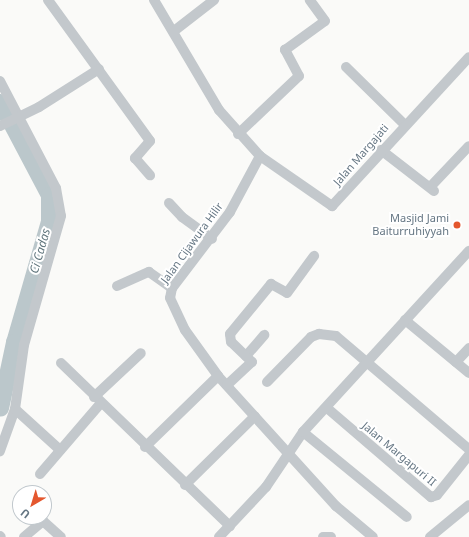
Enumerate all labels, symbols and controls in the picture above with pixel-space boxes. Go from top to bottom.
street label: Jalan Margajati [331,122,391,188]
street label: Jalan Cijawura Hilir [158,200,226,286]
place label: Masjid Jami Baiturruhiyyah [372,212,449,238]
marker: Masjid Jami Baiturruhiyyah [452,220,462,230]
water label: Ci Cadas [27,227,53,275]
street label: Jalan Margapuri II [359,419,439,489]
north arrow [12,485,52,525]
text: U [17,506,33,523]

